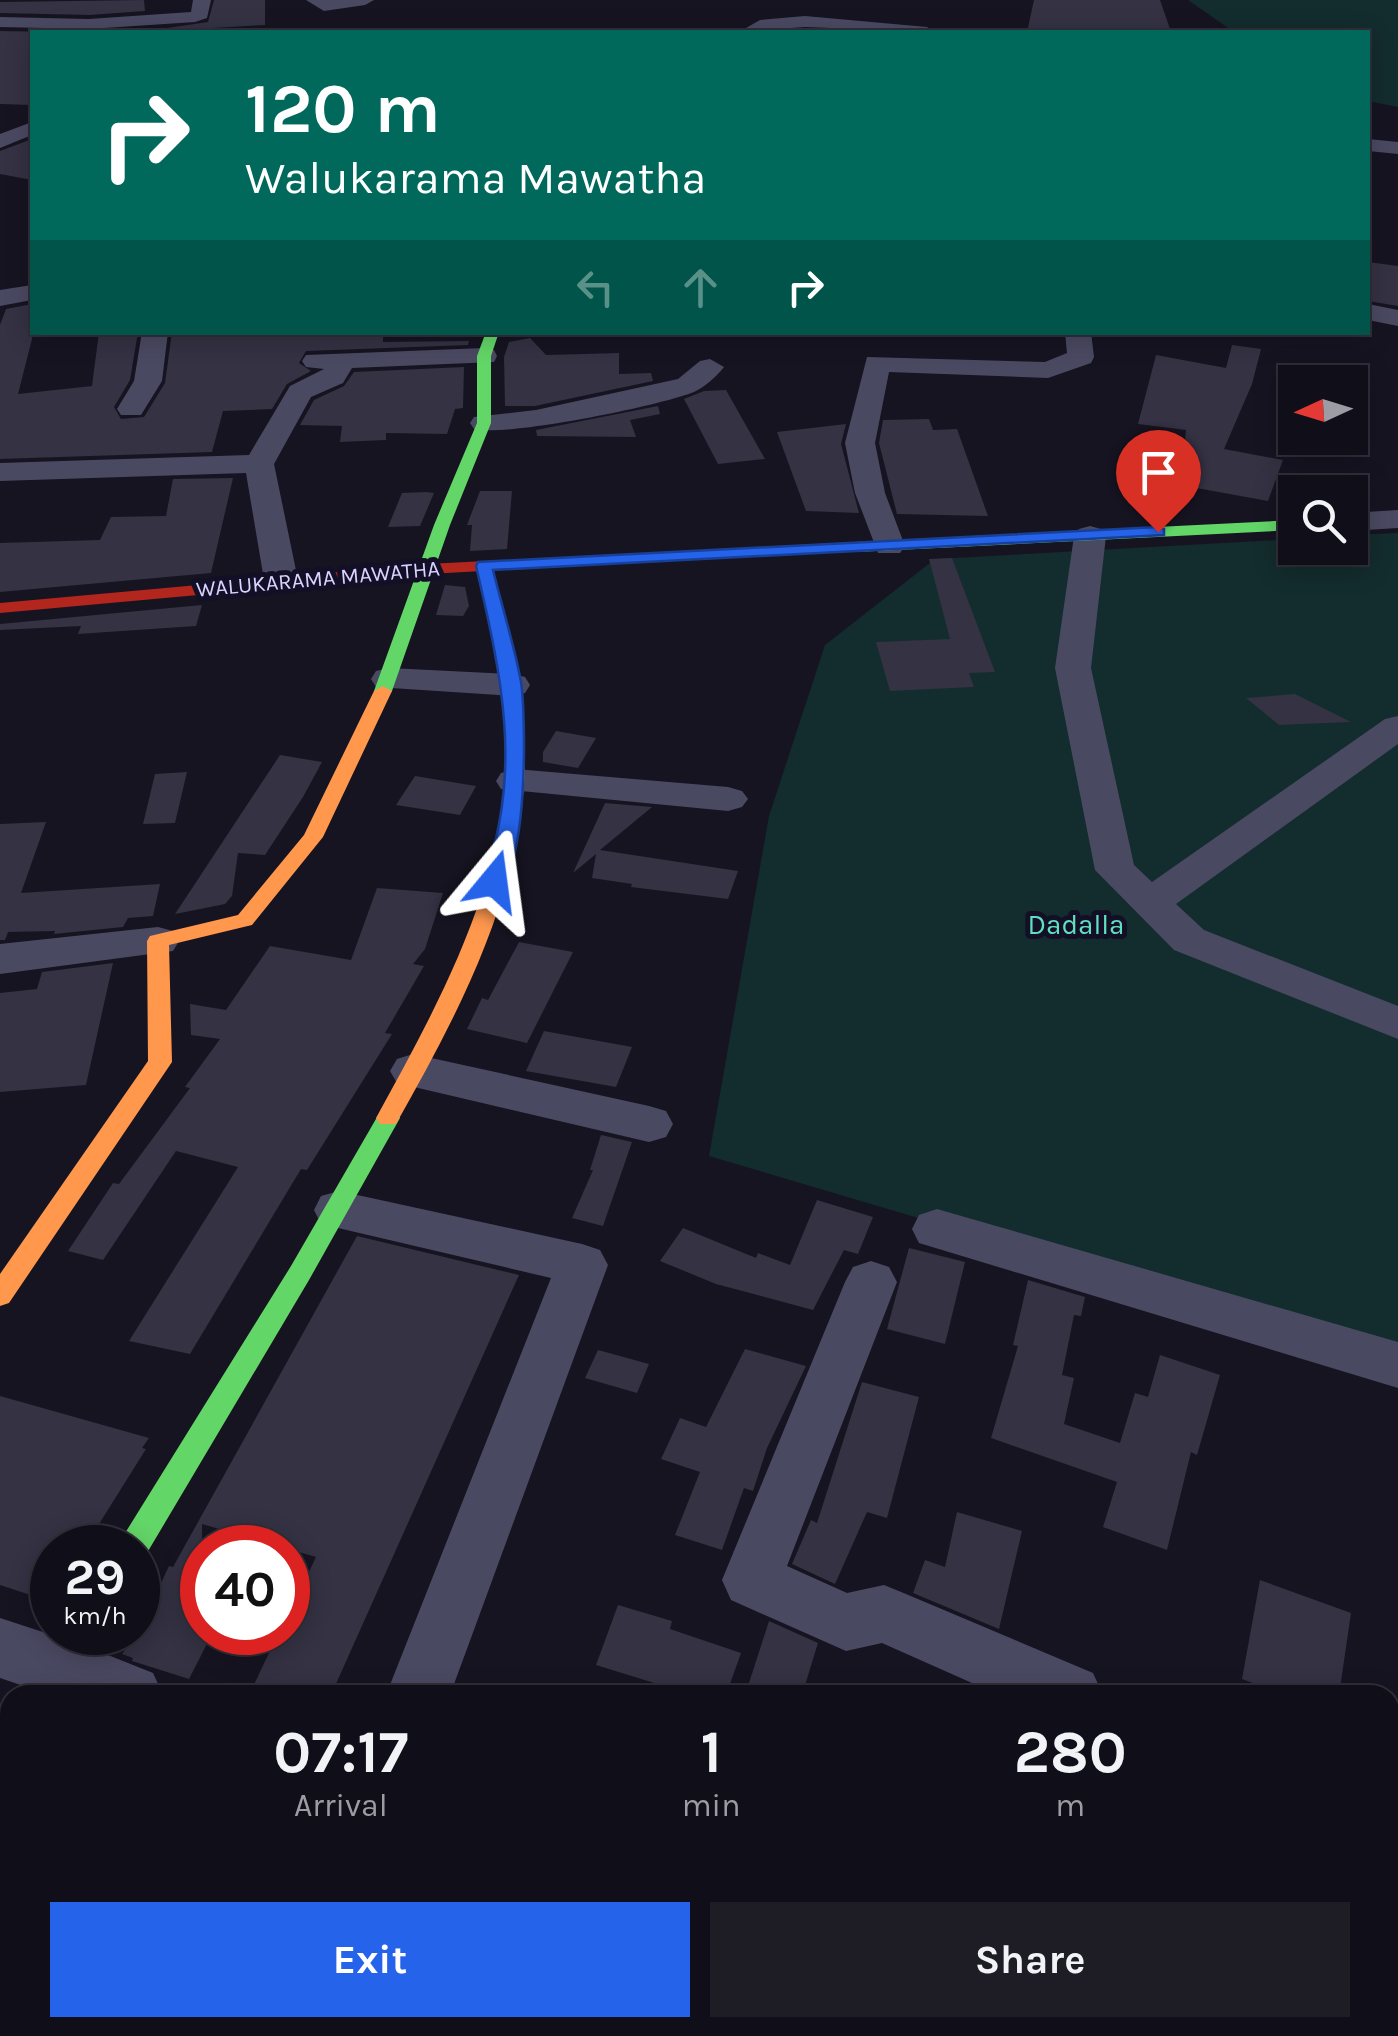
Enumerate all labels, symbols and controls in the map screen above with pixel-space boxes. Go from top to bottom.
text: 120 m [245,68,441,150]
icon: right [80,70,210,200]
text: Walukarama Mawatha [245,152,706,204]
icon: left [568,260,623,315]
icon: ahead [673,260,728,315]
icon: right [778,260,833,315]
north arrow [1278,365,1368,455]
map controls [1278,365,1368,565]
pin [1116,430,1201,533]
icon: arrive [1131,445,1186,500]
button: search [1278,475,1368,565]
street label: WALUKARAMA MAWATHA [195,555,441,603]
position arrow [442,829,546,933]
park label: Dadalla [1028,908,1125,941]
speed limit sign: 40 [180,1525,310,1655]
text: 29 [65,1548,125,1607]
text: km/h [63,1601,127,1630]
text: 07:17 [273,1717,408,1787]
text: 1 [700,1717,722,1787]
text: 280 [1014,1717,1127,1787]
text: Arrival [294,1787,388,1824]
text: min [682,1787,740,1824]
text: m [1055,1787,1085,1824]
button: Exit [50,1902,690,2017]
button: Share [710,1902,1350,2017]

